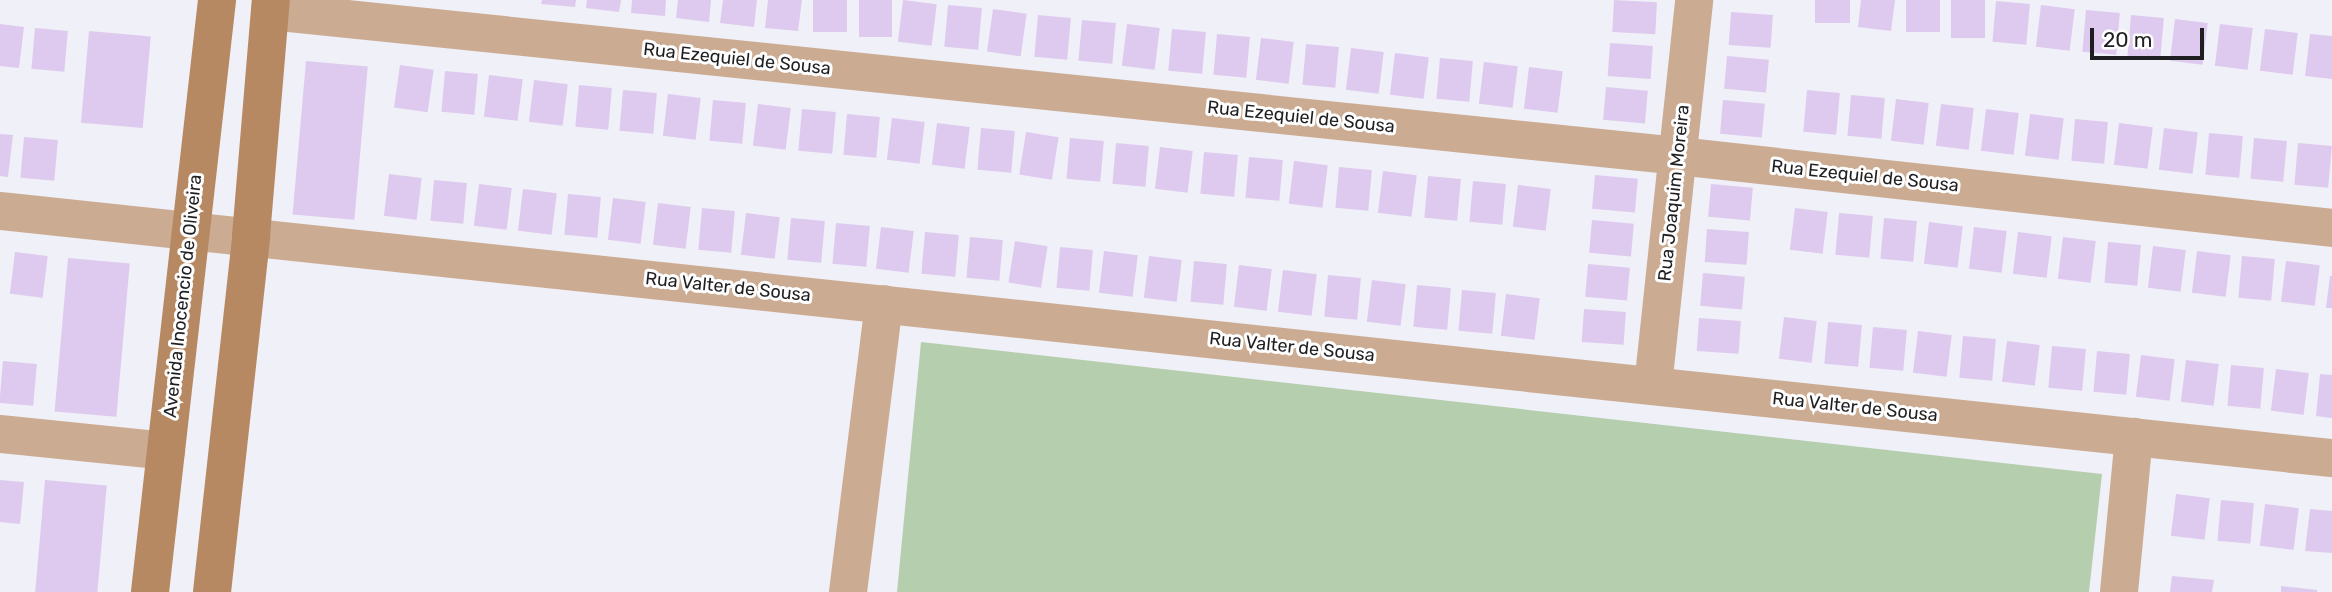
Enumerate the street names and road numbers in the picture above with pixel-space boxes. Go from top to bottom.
street label: Rua Ezequiel de Sousa [642,38,832,80]
street label: Rua Ezequiel de Sousa [1206,96,1396,138]
street label: Rua Joaquim Moreira [1654,104,1694,282]
street label: Rua Ezequiel de Sousa [1770,155,1960,197]
street label: Avenida Inocencio de Oliveira [159,173,207,419]
street label: Rua Valter de Sousa [644,268,812,306]
street label: Rua Valter de Sousa [1208,328,1376,366]
street label: Rua Valter de Sousa [1771,388,1939,426]

